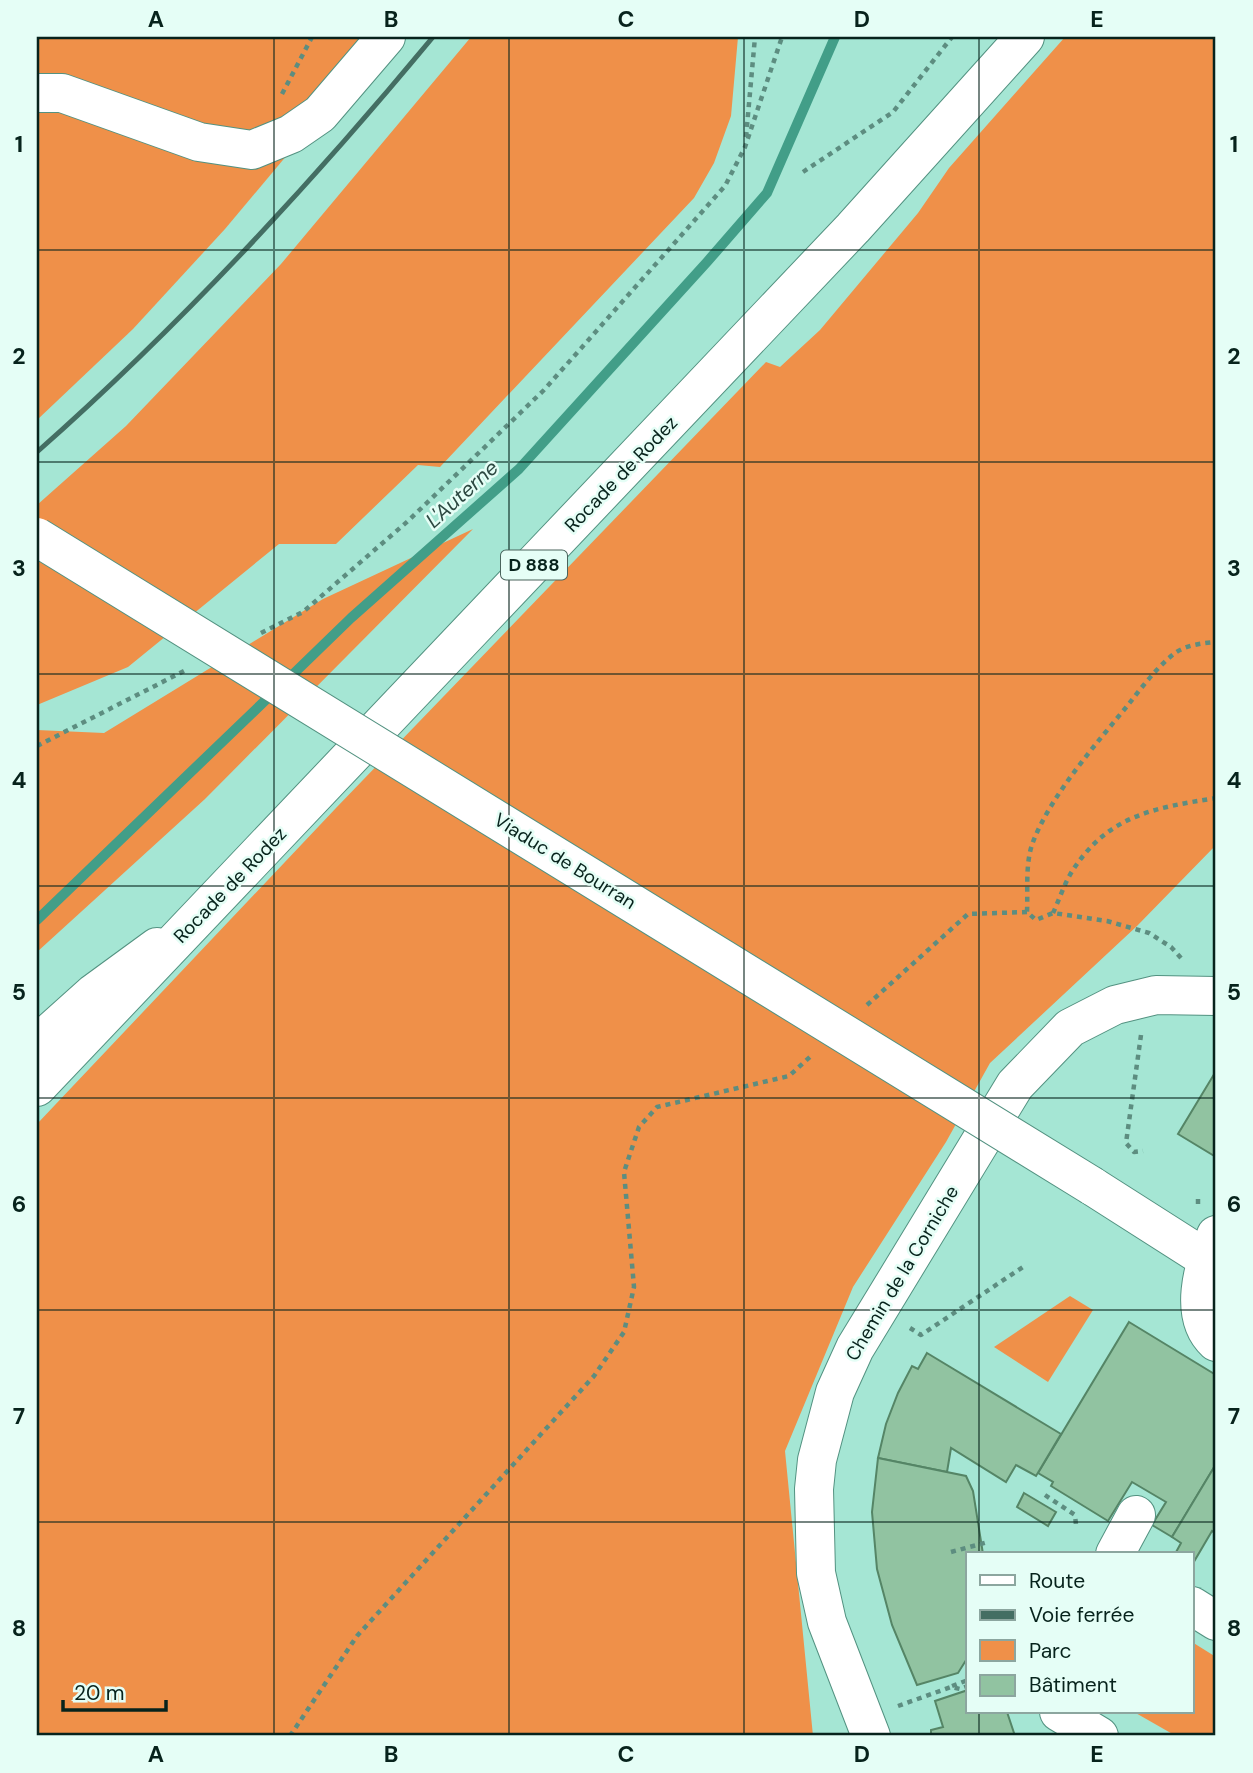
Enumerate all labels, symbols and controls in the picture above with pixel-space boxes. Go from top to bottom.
text: A [148,4,164,34]
text: B [384,4,398,34]
text: C [618,4,634,34]
text: D [854,4,870,34]
text: E [1090,4,1104,34]
text: 1 [15,129,23,159]
text: 1 [1230,129,1238,159]
text: 2 [12,341,26,371]
text: 2 [1227,341,1241,371]
street label: Rocade de Rodez [559,411,683,537]
water label: L'Auterne [420,454,504,534]
road number: D 888 [501,550,567,580]
text: 3 [12,553,26,583]
text: 3 [1227,553,1241,583]
text: 4 [12,765,27,795]
text: 4 [1227,765,1242,795]
street label: Viaduc de Bourran [489,807,641,915]
street label: Rocade de Rodez [168,822,292,948]
text: 5 [12,977,26,1007]
text: 5 [1227,977,1241,1007]
street label: Chemin de la Corniche [840,1181,964,1365]
text: 6 [12,1189,26,1219]
text: 6 [1227,1189,1241,1219]
text: 7 [13,1401,25,1431]
text: 7 [1228,1401,1240,1431]
legend [966,1552,1194,1714]
text: Route [1029,1567,1085,1595]
text: Voie ferrée [1029,1601,1134,1629]
text: 8 [12,1613,26,1643]
text: 8 [1227,1613,1241,1643]
text: Parc [1029,1637,1072,1665]
scale bar [63,1668,166,1712]
text: Bâtiment [1029,1671,1117,1699]
text: 20 m [74,1679,125,1707]
text: A [148,1739,164,1769]
text: B [384,1739,398,1769]
text: C [618,1739,634,1769]
text: D [854,1739,870,1769]
text: E [1090,1739,1104,1769]

